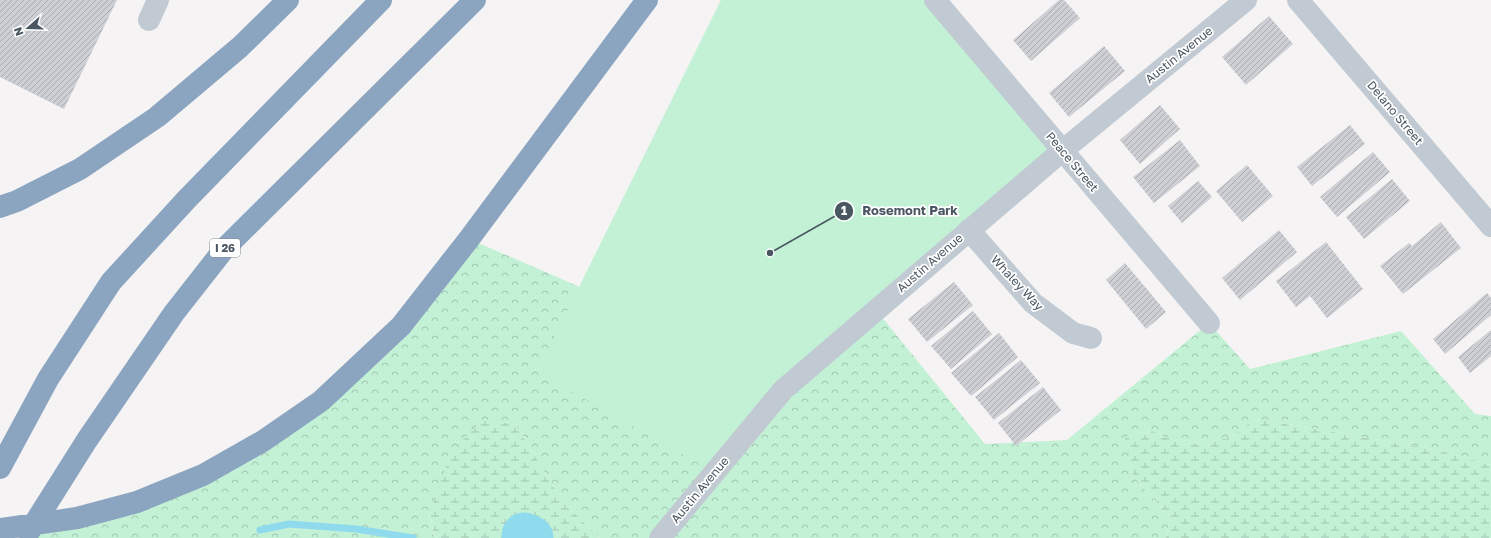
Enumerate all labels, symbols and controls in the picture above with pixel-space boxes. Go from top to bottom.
north arrow [8,8,48,48]
street label: Austin Avenue [1142,23,1215,86]
text: N [11,25,26,38]
street label: Delano Street [1364,78,1427,148]
street label: Peace Street [1043,129,1102,195]
callout: Rosemont Park [834,198,966,223]
text: Rosemont Park [862,202,958,218]
text: 1 [841,203,847,218]
street label: Austin Avenue [894,230,966,295]
road number: I 26 [210,239,240,257]
street label: Whaley Way [988,252,1047,314]
street label: Austin Avenue [667,453,732,526]

